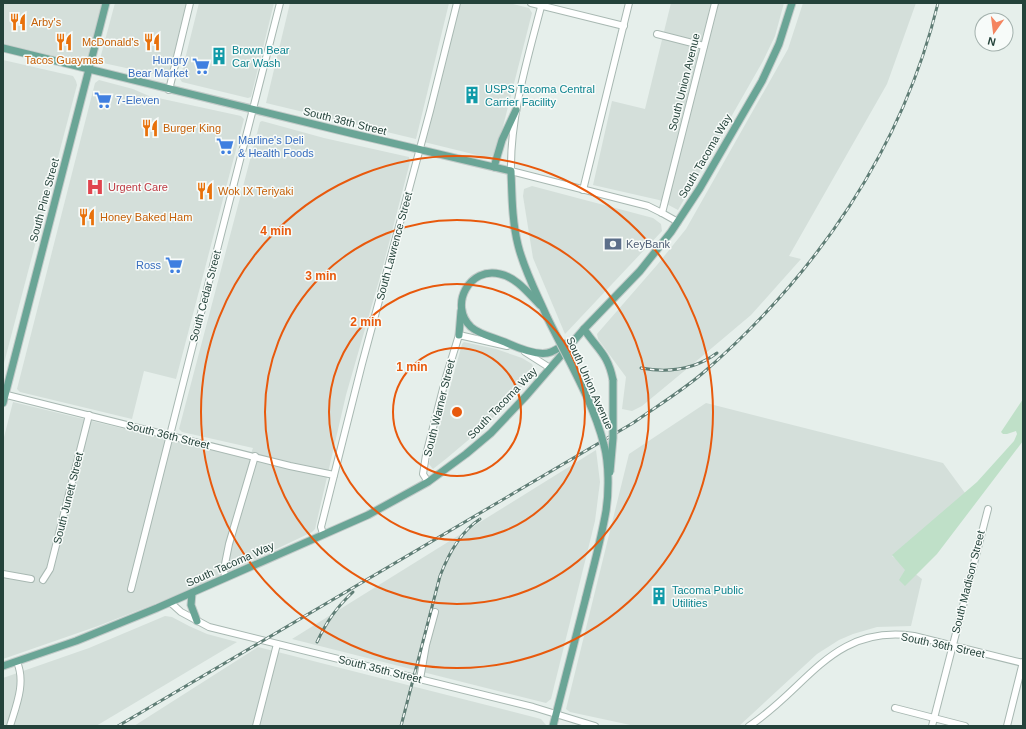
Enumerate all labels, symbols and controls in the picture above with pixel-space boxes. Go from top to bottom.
restaurant icon: Arby's [8,12,28,32]
north arrow [974,12,1014,52]
place label: Arby's [31,16,62,28]
restaurant icon: Tacos Guaymas [54,32,74,52]
restaurant icon: McDonald's [142,32,162,52]
street label: South Union Avenue [666,32,702,132]
text: N [986,35,997,48]
place label: McDonald's [82,36,139,48]
place label: Brown Bear Car Wash [232,44,290,69]
building icon: Brown Bear Car Wash [209,46,229,66]
place label: Tacos Guaymas [25,54,104,66]
place label: Hungry Bear Market [128,54,188,79]
supermarket icon: Hungry Bear Market [191,56,211,76]
place label: USPS Tacoma Central Carrier Facility [485,83,595,108]
building icon: USPS Tacoma Central Carrier Facility [462,85,482,105]
supermarket icon: 7-Eleven [93,90,113,110]
place label: 7-Eleven [116,94,159,106]
street label: South 38th Street [302,105,388,137]
street label: South Tacoma Way [676,112,734,200]
restaurant icon: Burger King [140,118,160,138]
place label: Burger King [163,122,221,134]
place label: Marline's Deli & Health Foods [238,134,314,159]
supermarket icon: Marline's Deli & Health Foods [215,136,235,156]
street label: South Pine Street [27,157,61,243]
hospital icon: Urgent Care [85,177,105,197]
place label: Urgent Care [108,181,168,193]
restaurant icon: Wok IX Teriyaki [195,181,215,201]
place label: Wok IX Teriyaki [218,185,293,197]
street label: South Lawrence Street [374,190,414,302]
restaurant icon: Honey Baked Ham [77,207,97,227]
place label: Honey Baked Ham [100,211,192,223]
text: 4 min [260,224,292,238]
bank icon: KeyBank [603,234,623,254]
place label: KeyBank [626,238,671,250]
street label: South Cedar Street [187,249,223,343]
supermarket icon: Ross [164,255,184,275]
place label: Ross [136,259,161,271]
text: 3 min [305,269,337,283]
text: 2 min [350,315,382,329]
street label: South Union Avenue [564,335,616,431]
street label: South Warner Street [421,358,457,458]
text: 1 min [396,360,428,374]
street label: South Tacoma Way [465,364,540,441]
centre of rings [450,405,464,419]
street label: South 36th Street [125,419,211,451]
street label: South Junett Street [51,451,85,545]
street label: South Madison Street [949,529,987,635]
street label: South Tacoma Way [184,539,276,589]
place label: Tacoma Public Utilities [672,584,744,609]
building icon: Tacoma Public Utilities [649,586,669,606]
street label: South 36th Street [900,630,986,660]
street label: South 35th Street [337,653,423,685]

